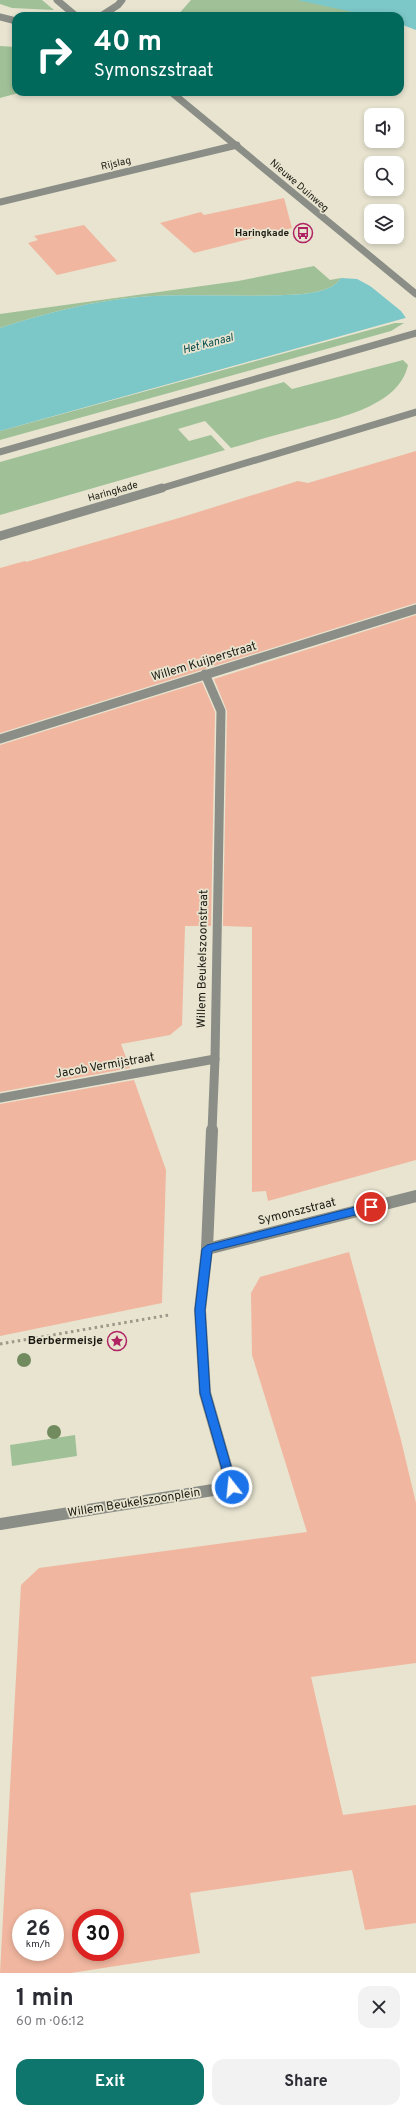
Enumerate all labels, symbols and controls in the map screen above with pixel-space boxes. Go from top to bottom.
text: 40 m [94,25,162,61]
icon: right [28,28,80,80]
text: Symonszstraat [94,60,213,83]
map controls [364,108,404,244]
button: sound [364,108,404,148]
street label: Rijslag [100,154,132,174]
button: search [364,156,404,196]
street label: Nieuwe Duinweg [267,157,331,215]
button: layers [364,204,404,244]
bus stop icon: Haringkade [292,222,314,244]
place label: Haringkade [235,227,289,240]
water label: Het Kanaal [181,330,236,357]
street label: Haringkade [87,479,139,505]
street label: Willem Kuijperstraat [149,638,259,686]
street label: Willem Beukelszoonstraat [194,890,212,1028]
street label: Jacob Vermijstraat [54,1049,156,1083]
pin [354,1190,388,1224]
street label: Symonszstraat [256,1195,338,1229]
icon: arrive [360,1196,382,1218]
place icon: Berbermeisje [106,1330,128,1352]
place label: Berbermeisje [28,1333,103,1349]
position arrow [211,1466,253,1508]
street label: Willem Beukelszoonplein [67,1485,201,1521]
speed limit sign: 30 [72,1909,124,1961]
text: 26 [26,1917,50,1943]
text: km/h [26,1938,50,1951]
text: 1 min [16,1984,74,2014]
button: close [358,1986,400,2028]
text: 60 m · 06:12 [16,2014,84,2030]
button: Exit [16,2059,204,2105]
button: Share [212,2059,400,2105]

